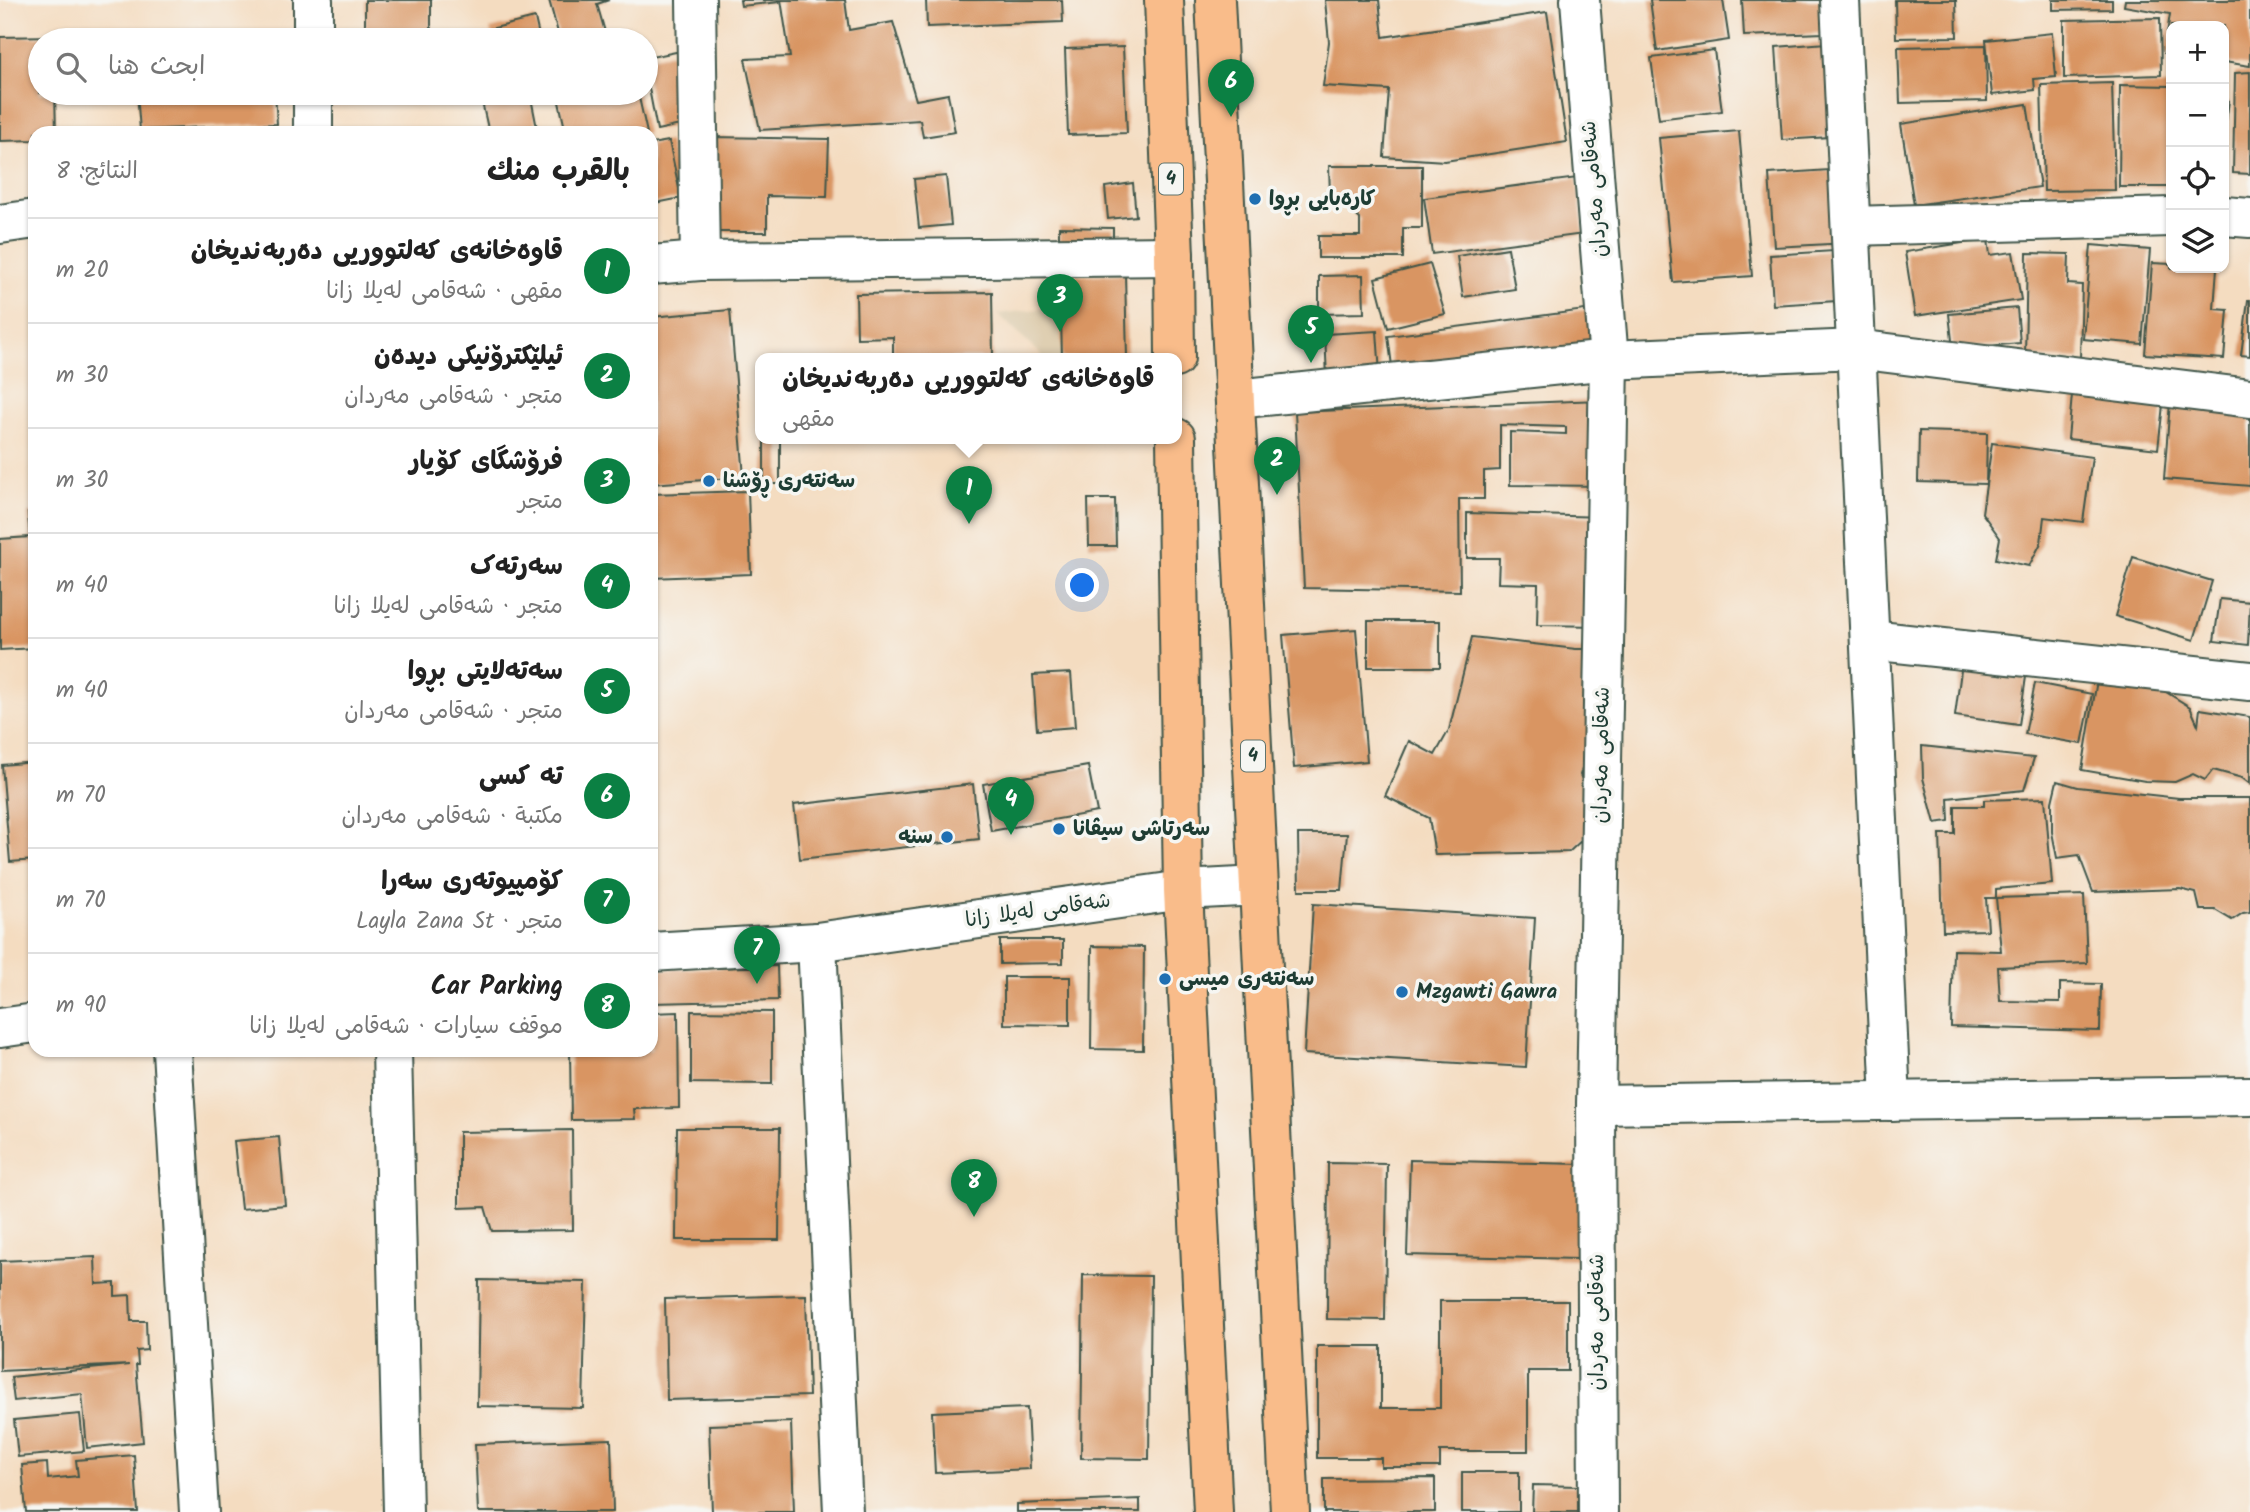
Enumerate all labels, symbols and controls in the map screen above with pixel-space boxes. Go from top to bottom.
map controls [2166,21,2229,273]
button: + [2166,21,2229,84]
search box [28,28,658,105]
text: ابحث هنا [108,46,205,88]
icon: search [52,48,90,86]
pin: 6 [1208,59,1254,117]
button: − [2166,84,2229,147]
street label: شەقامی مەردان [1573,119,1617,259]
button: locate [2166,147,2229,210]
text: بالقرب منك [487,148,630,196]
text: النتائج: 8 [56,154,138,190]
road number: 4 [1159,164,1183,195]
place label: کارەبایی بڕوا [1269,183,1376,216]
marker: کارەبایی بڕوا [1247,191,1263,207]
button: layers [2166,210,2229,273]
text: قاوەخانەی کەلتووریی دەربەندیخان [191,231,563,273]
text: 20 m [56,253,108,289]
text: 1 [604,253,610,289]
text: مقهى · شەقامی لەیلا زانا [326,274,563,310]
pin: 3 [1037,274,1083,332]
pin: 5 [1288,305,1334,363]
text: ئیلێکترۆنیکی دیدەن [374,336,563,378]
popup [755,353,1182,444]
text: 30 m [56,358,108,394]
text: 2 [600,358,614,394]
text: قاوەخانەی کەلتووریی دەربەندیخان [782,359,1155,401]
text: متجر · شەقامی مەردان [344,379,563,415]
text: مقهى [782,402,835,438]
pin: 2 [1254,437,1300,495]
text: فرۆشگای کۆیار [409,441,563,483]
text: 30 m [56,463,108,499]
text: 3 [601,463,613,499]
place label: سەنتەری ڕۆشنا [723,465,855,498]
pin: 1 [946,466,992,524]
marker: سەنتەری ڕۆشنا [701,473,717,489]
text: متجر [518,484,563,520]
text: سەرتەک [470,546,563,588]
text: 40 m [56,568,108,604]
text: 4 [601,568,613,604]
your location [1065,568,1099,602]
text: متجر · شەقامی لەیلا زانا [334,589,563,625]
text: سه‌ته‌لایتی بڕوا [408,651,563,693]
text: 40 m [56,673,108,709]
text: 5 [601,673,613,709]
street label: شەقامی مەردان [1584,686,1620,824]
text: متجر · شەقامی مەردان [344,694,563,730]
road number: 4 [1241,740,1265,772]
text: ته كسى [479,756,563,798]
pin: 4 [988,777,1034,835]
text: 70 m [56,778,106,814]
text: 6 [601,778,613,814]
text: مكتبة · شەقامی مەردان [342,799,563,835]
place label: سەرتاشی سیڤانا [1073,813,1210,846]
place label: سنە [898,821,933,854]
marker: سەرتاشی سیڤانا [1051,821,1067,837]
marker: سنە [939,829,955,845]
text: کۆمپیوتەری سەرا [381,861,563,903]
text: 70 m [56,883,106,919]
text: 7 [602,883,612,919]
street label: شەقامی لەیلا زانا [963,884,1113,938]
text: متجر · Layla Zana St [356,904,563,940]
pin: 7 [734,926,780,984]
place label: سەنتەری میسی [1179,963,1314,996]
text: Car Parking [431,966,563,1008]
marker: سەنتەری میسی [1157,971,1173,987]
place label: Mzgawti Gawra [1416,976,1557,1009]
marker: Mzgawti Gawra [1394,984,1410,1000]
text: 90 m [56,988,106,1024]
text: 8 [600,988,614,1024]
text: موقف سيارات · شەقامی لەیلا زانا [249,1009,563,1045]
pin: 8 [951,1159,997,1217]
street label: شەقامی مەردان [1581,1254,1614,1390]

